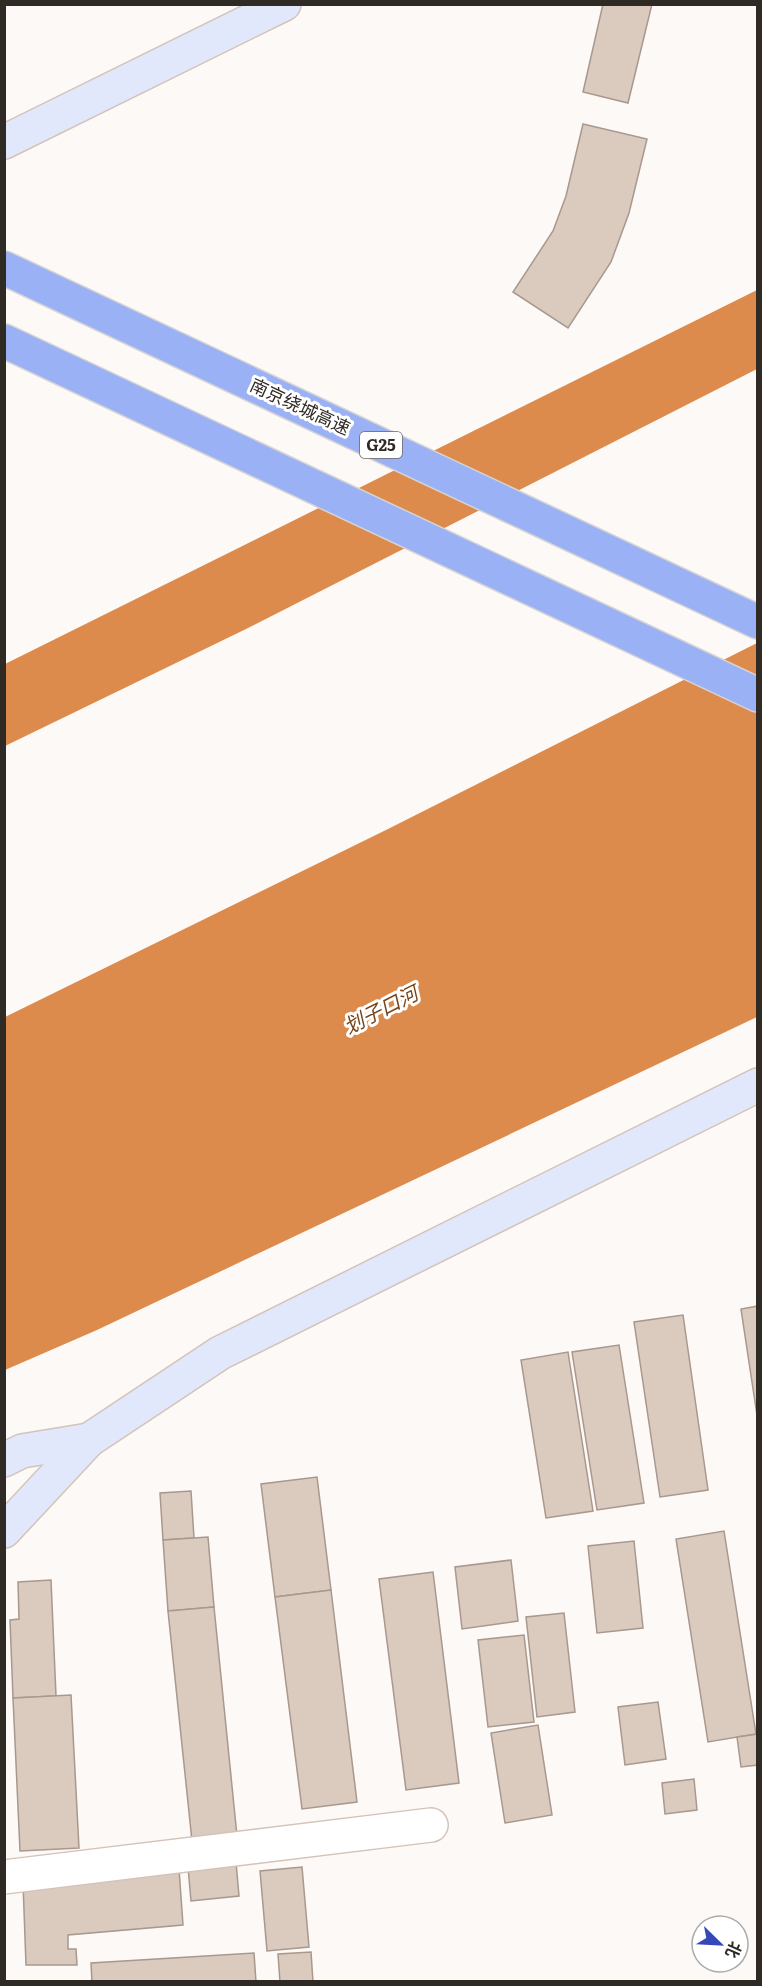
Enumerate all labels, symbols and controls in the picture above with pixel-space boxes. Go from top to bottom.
street label: 南京绕城高速 [246,371,355,441]
road number: G25 [360,432,402,458]
water label: 划子口河 [338,975,426,1040]
north arrow [690,1914,750,1974]
text: 北 [720,1938,749,1963]

